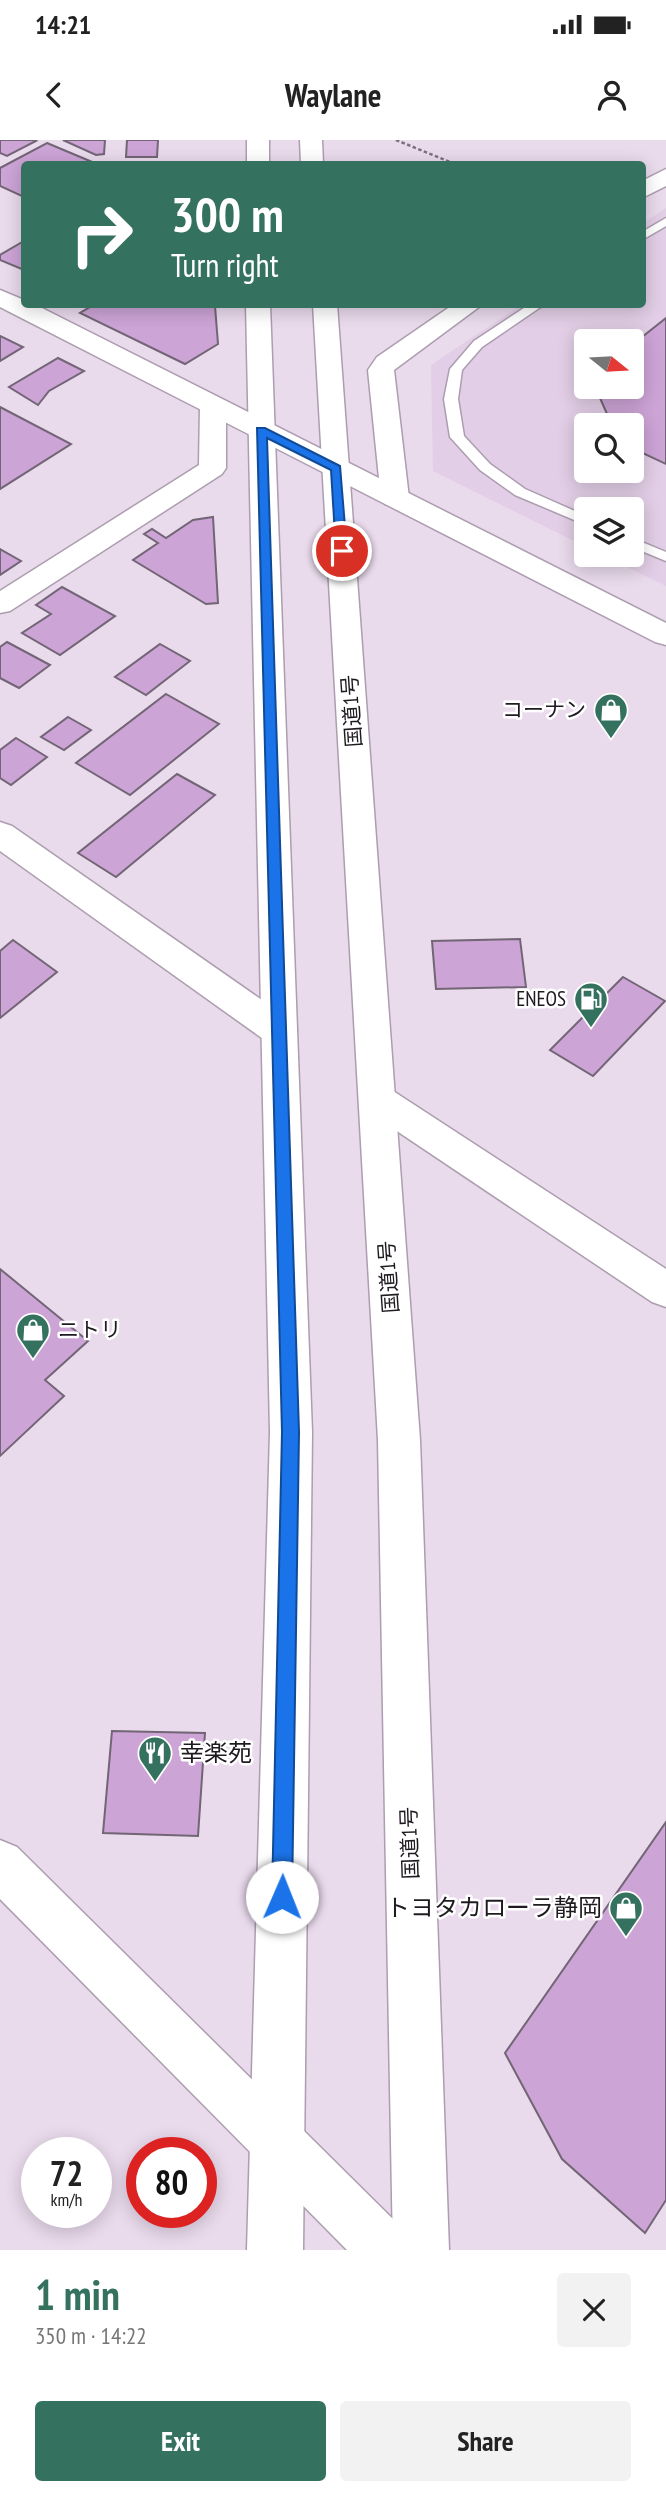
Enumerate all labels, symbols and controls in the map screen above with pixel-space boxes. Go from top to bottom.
text: 14:21 [35,8,91,41]
text: Waylane [285,74,381,116]
icon: back [35,76,73,114]
icon: person [593,76,631,114]
text: 300 m [171,182,284,246]
icon: right [56,189,147,280]
text: Turn right [171,244,279,286]
north arrow [574,329,644,399]
map controls [574,329,644,567]
button: search [574,413,644,483]
button: layers [574,497,644,567]
pin [312,521,372,581]
icon: arrive [323,532,361,570]
street label: 国道1号 [336,674,367,748]
shop icon: コーナン [592,691,630,740]
place label: コーナン [502,696,586,723]
fuel station icon: ENEOS [572,980,610,1029]
place label: ENEOS [516,985,566,1012]
street label: 国道1号 [373,1240,404,1314]
shop icon: ニトリ [14,1311,52,1360]
place label: ニトリ [58,1316,121,1343]
restaurant icon: 幸楽苑 [136,1734,174,1783]
place label: 幸楽苑 [180,1737,252,1768]
street label: 国道1号 [395,1806,424,1880]
position arrow [245,1860,319,1934]
shop icon: トヨタカローラ静岡 [607,1889,645,1938]
place label: トヨタカローラ静岡 [386,1892,602,1923]
speed limit sign: 80 [126,2137,217,2228]
text: 72 [50,2150,83,2196]
text: km/h [51,2188,82,2211]
text: 1 min [35,2267,120,2322]
button: close [557,2273,631,2347]
text: 350 m · 14:22 [35,2321,147,2350]
button: Exit [35,2401,326,2481]
button: Share [340,2401,631,2481]

